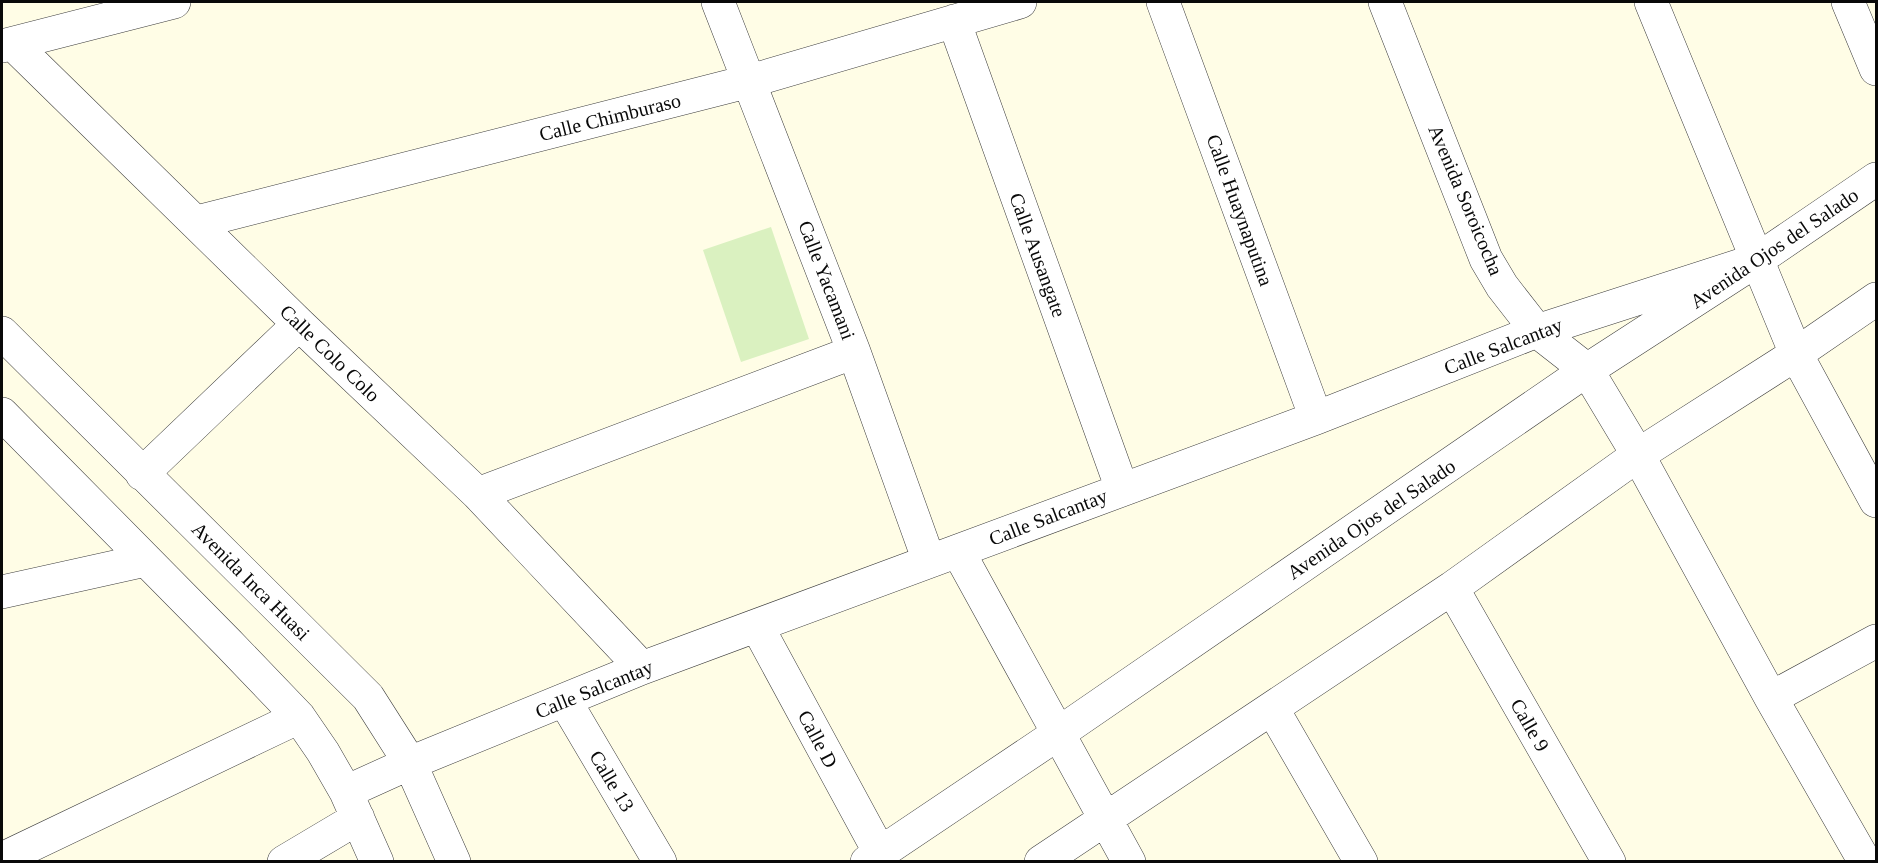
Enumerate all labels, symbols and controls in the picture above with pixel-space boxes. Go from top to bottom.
street label: Calle Chimburaso [537,89,683,145]
street label: Avenida Soroicocha [1424,121,1508,279]
street label: Calle Huaynaputina [1201,131,1278,289]
street label: Avenida Ojos del Salado [1686,184,1863,313]
street label: Calle Ausangate [1004,190,1071,321]
street label: Calle Yacamani [794,217,860,343]
street label: Calle Colo Colo [276,300,384,406]
street label: Calle Salcantay [1441,313,1566,380]
street label: Avenida Ojos del Salado [1283,455,1460,584]
street label: Calle Salcantay [986,484,1111,551]
street label: Avenida Inca Huasi [188,518,315,645]
street label: Calle Salcantay [532,655,656,724]
street label: Calle 9 [1506,695,1554,755]
street label: Calle D [794,707,842,771]
street label: Calle 13 [585,747,639,815]

